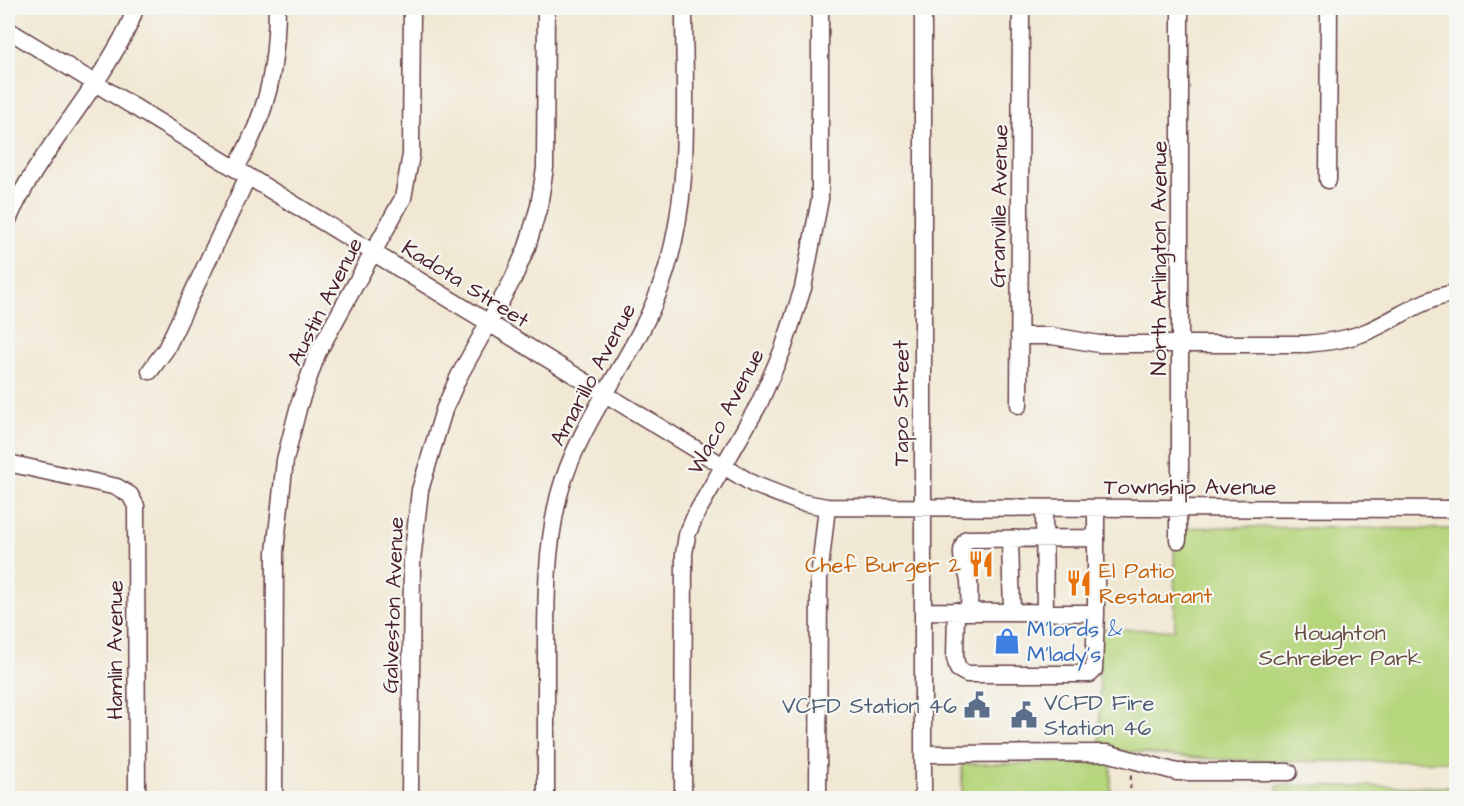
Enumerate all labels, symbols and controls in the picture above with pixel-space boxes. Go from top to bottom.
street label: Granville Avenue [983,124,1016,288]
street label: North Arlington Avenue [1144,140,1176,375]
street label: Austin Avenue [280,232,371,371]
street label: Kadota Street [396,233,535,336]
street label: Amarillo Avenue [543,298,644,451]
street label: Tapo Street [886,340,917,466]
street label: Waco Avenue [680,343,773,480]
street label: Township Avenue [1104,472,1276,503]
street label: Galveston Avenue [375,516,412,694]
restaurant icon: Chef Burger 2 [966,549,996,579]
place label: Chef Burger 2 [805,550,961,582]
place label: El Patio Restaurant [1099,556,1212,612]
restaurant icon: El Patio Restaurant [1064,568,1094,598]
street label: Hamlin Avenue [100,580,131,720]
place label: M'lords & M'lady's [1027,614,1123,671]
park label: Houghton Schreiber Park [1259,618,1422,674]
shop icon: M'lords & M'lady's [992,626,1022,656]
place label: VCFD Fire Station 46 [1044,688,1154,744]
public building icon: VCFD Station 46 [962,690,992,720]
place label: VCFD Station 46 [782,691,957,722]
public building icon: VCFD Fire Station 46 [1009,700,1039,730]

